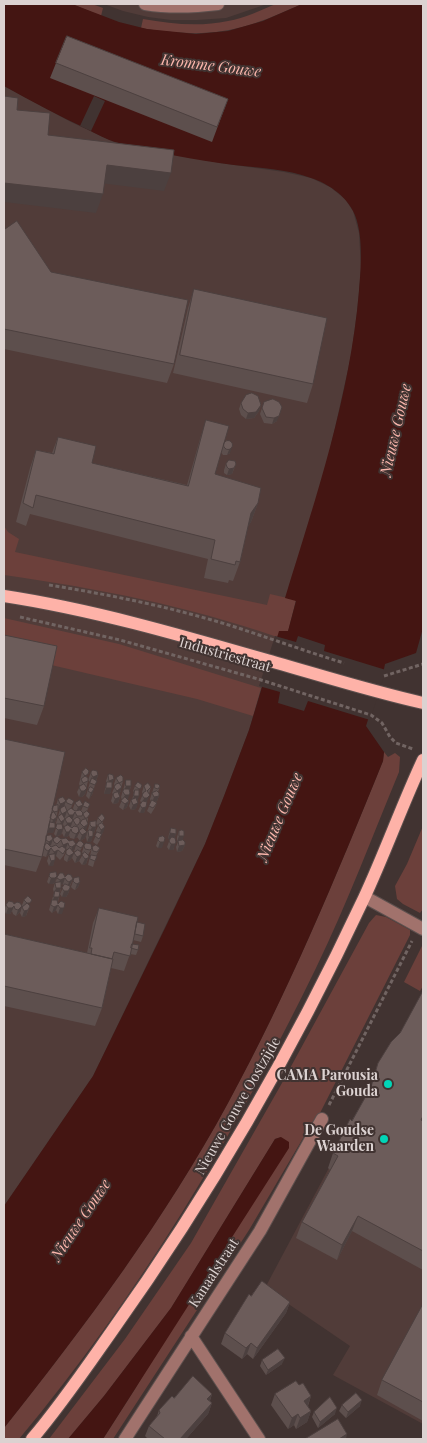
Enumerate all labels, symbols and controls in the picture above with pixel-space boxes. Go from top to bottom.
water label: Kromme Gouwe [160,51,262,81]
water label: Nieuwe Gouwe [377,382,415,478]
street label: Industriestraat [177,634,273,676]
water label: Nieuwe Gouwe [253,770,307,864]
street label: Nieuwe Gouwe Oostzijde [192,1034,284,1178]
place label: CAMA Parousia Gouda [277,1068,378,1100]
marker: CAMA Parousia Gouda [382,1078,394,1090]
place label: De Goudse Waarden [304,1123,374,1156]
marker: De Goudse Waarden [378,1133,390,1145]
water label: Nieuwe Gouwe [47,1176,115,1264]
street label: Kanaalstraat [185,1235,243,1311]

